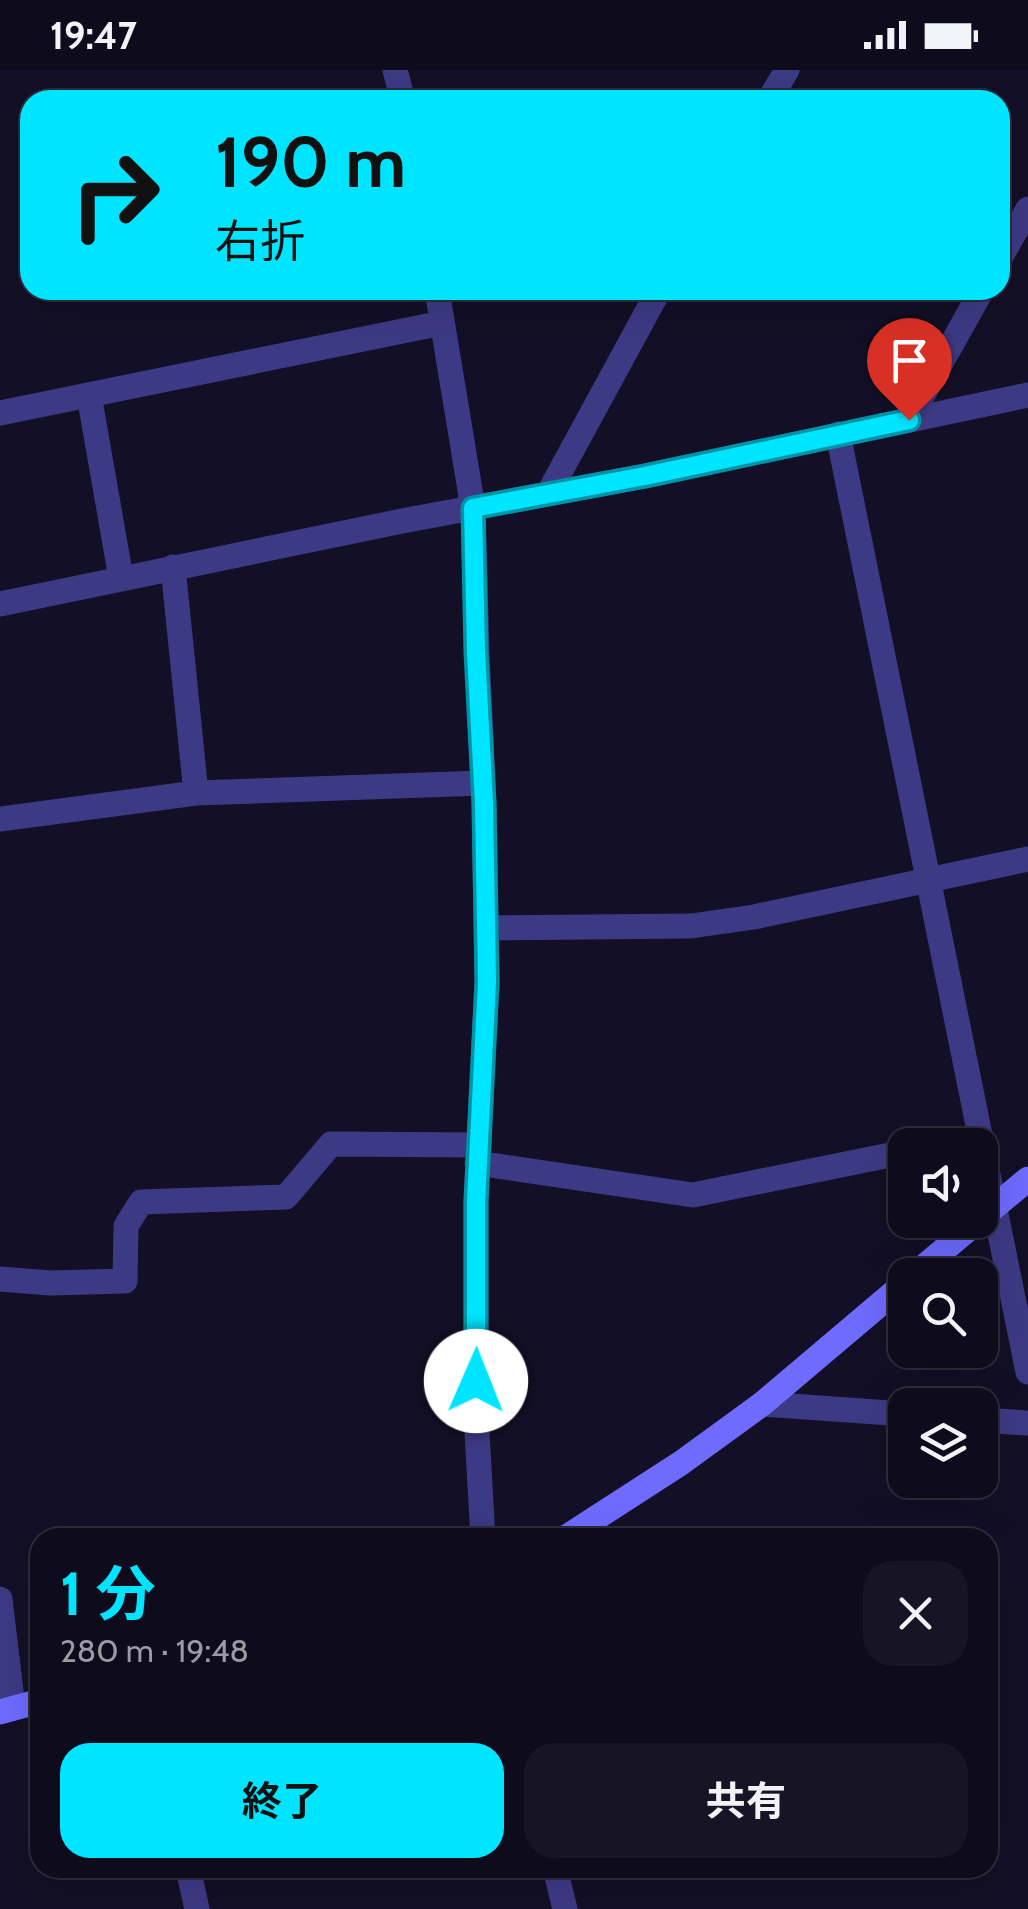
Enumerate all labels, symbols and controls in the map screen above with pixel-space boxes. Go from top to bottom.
text: 19:47 [50,12,137,59]
text: 190 m [215,119,406,205]
icon: right [50,130,180,260]
text: 右折 [215,214,305,268]
pin [867,318,952,421]
icon: arrive [882,333,937,388]
map controls [888,1128,998,1498]
button: sound [888,1128,998,1238]
button: search [888,1258,998,1368]
position arrow [424,1329,528,1433]
button: layers [888,1388,998,1498]
text: 1 分 [60,1557,156,1630]
button: close [863,1561,968,1666]
text: 280 m · 19:48 [60,1631,249,1670]
button: 終了 [60,1743,504,1858]
button: 共有 [524,1743,968,1858]

